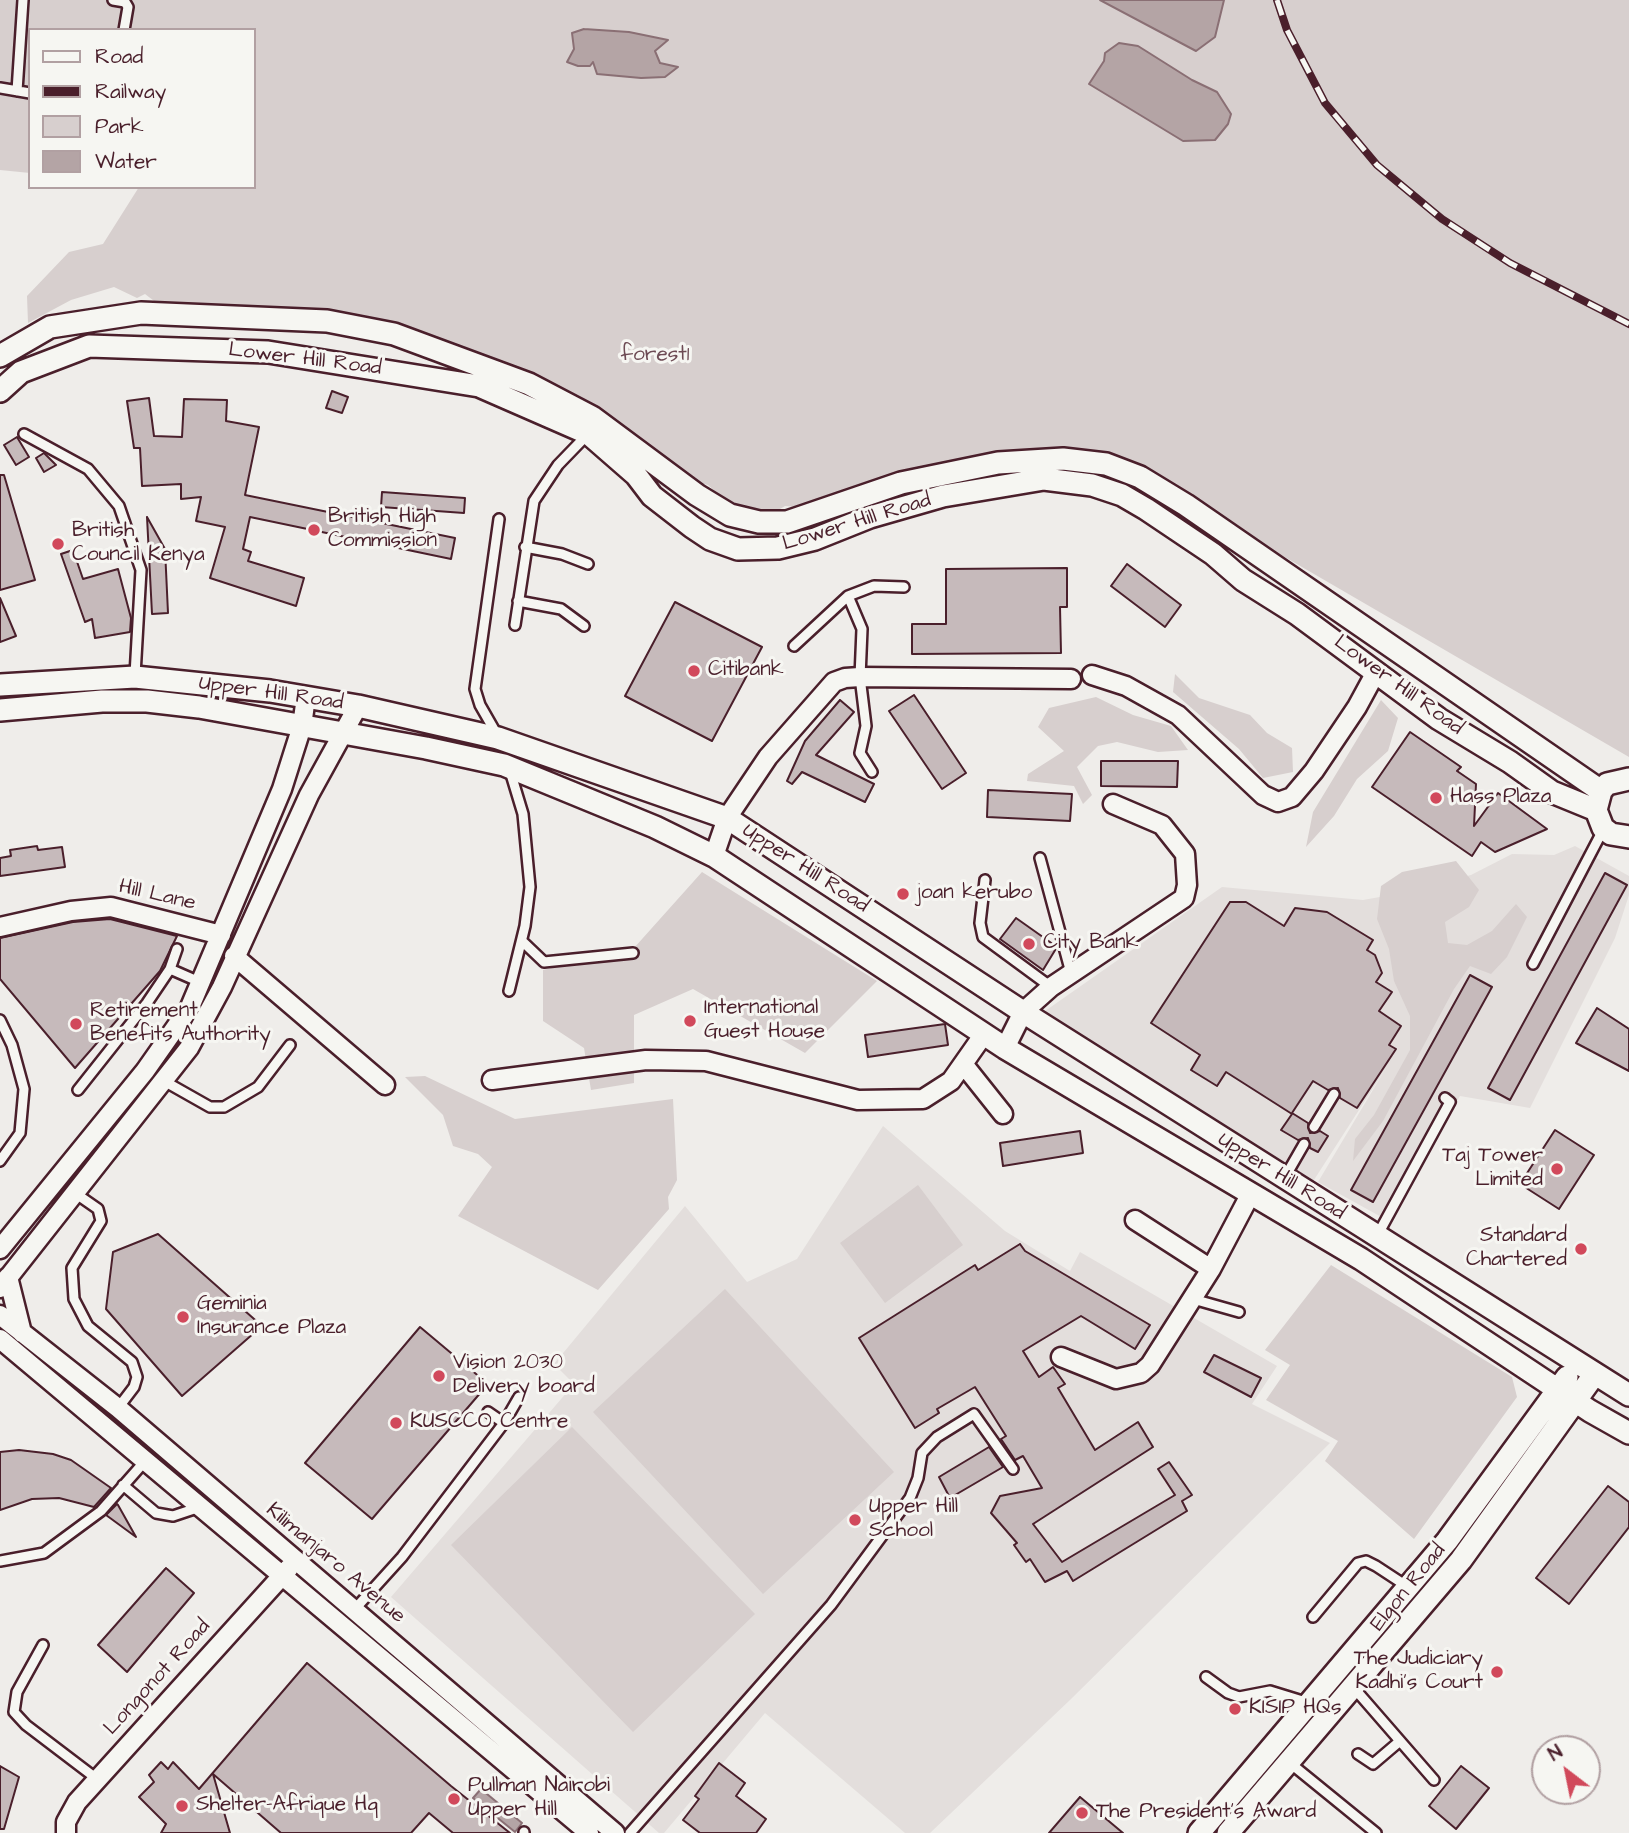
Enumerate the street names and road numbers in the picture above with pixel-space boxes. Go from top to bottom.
street label: Lower Hill Road [227,338,383,382]
street label: Lower Hill Road [780,488,934,558]
street label: Lower Hill Road [1328,631,1468,741]
street label: Upper Hill Road [197,671,345,717]
street label: Upper Hill Road [737,819,873,919]
street label: Hill Lane [116,875,198,917]
street label: Upper Hill Road [1213,1128,1349,1226]
street label: Kilimanjaro Avenue [260,1498,410,1630]
street label: Elgon Road [1366,1539,1452,1637]
street label: Longonot Road [99,1615,217,1741]

